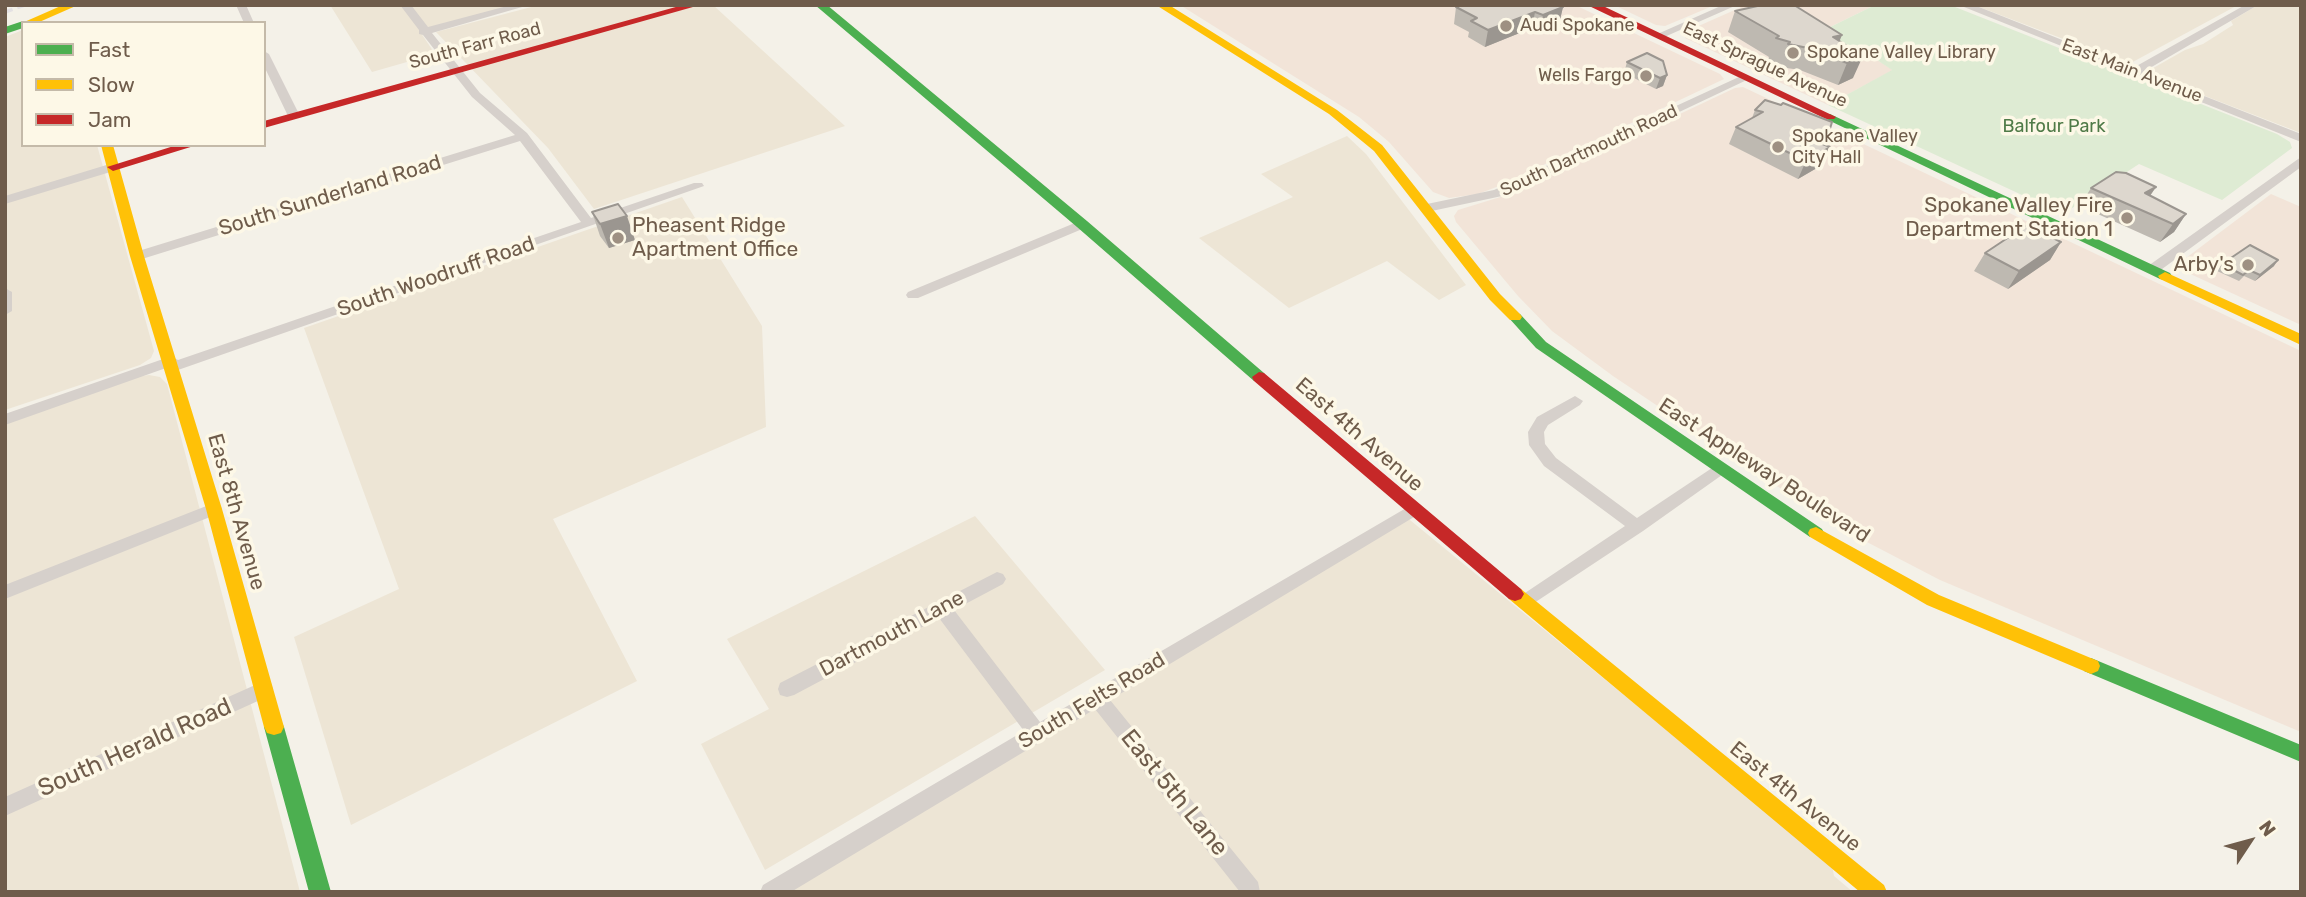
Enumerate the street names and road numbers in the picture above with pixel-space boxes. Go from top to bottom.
street label: East Sprague Avenue [1679,17,1851,113]
street label: South Farr Road [407,18,543,74]
street label: East Main Avenue [2059,34,2205,108]
street label: South Dartmouth Road [1497,100,1681,202]
street label: South Sunderland Road [216,150,444,242]
street label: South Woodruff Road [334,231,538,323]
street label: East 4th Avenue [1290,373,1428,497]
street label: East Appleway Boulevard [1654,393,1874,549]
street label: East 8th Avenue [202,431,270,593]
street label: Dartmouth Lane [816,585,968,683]
street label: South Felts Road [1014,647,1170,755]
street label: South Herald Road [34,692,236,804]
street label: East 5th Lane [1114,724,1234,862]
street label: East 4th Avenue [1724,737,1866,857]

